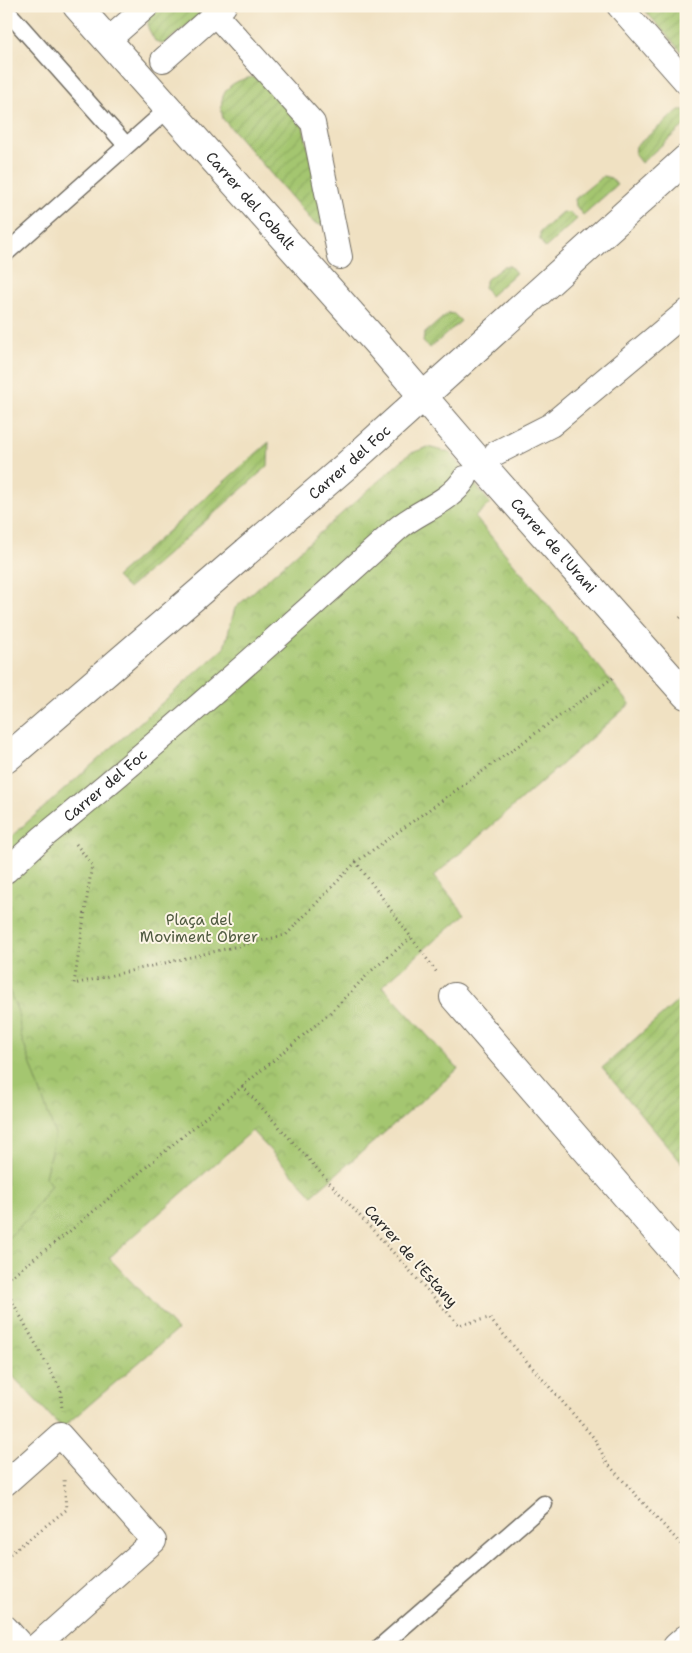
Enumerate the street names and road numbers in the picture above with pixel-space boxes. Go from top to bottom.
street label: Carrer del Cobalt [201,147,300,255]
street label: Carrer del Foc [304,420,395,504]
street label: Carrer de l'Urani [506,494,601,597]
street label: Carrer del Foc [59,745,151,826]
street label: Carrer de l'Estany [360,1201,462,1311]

